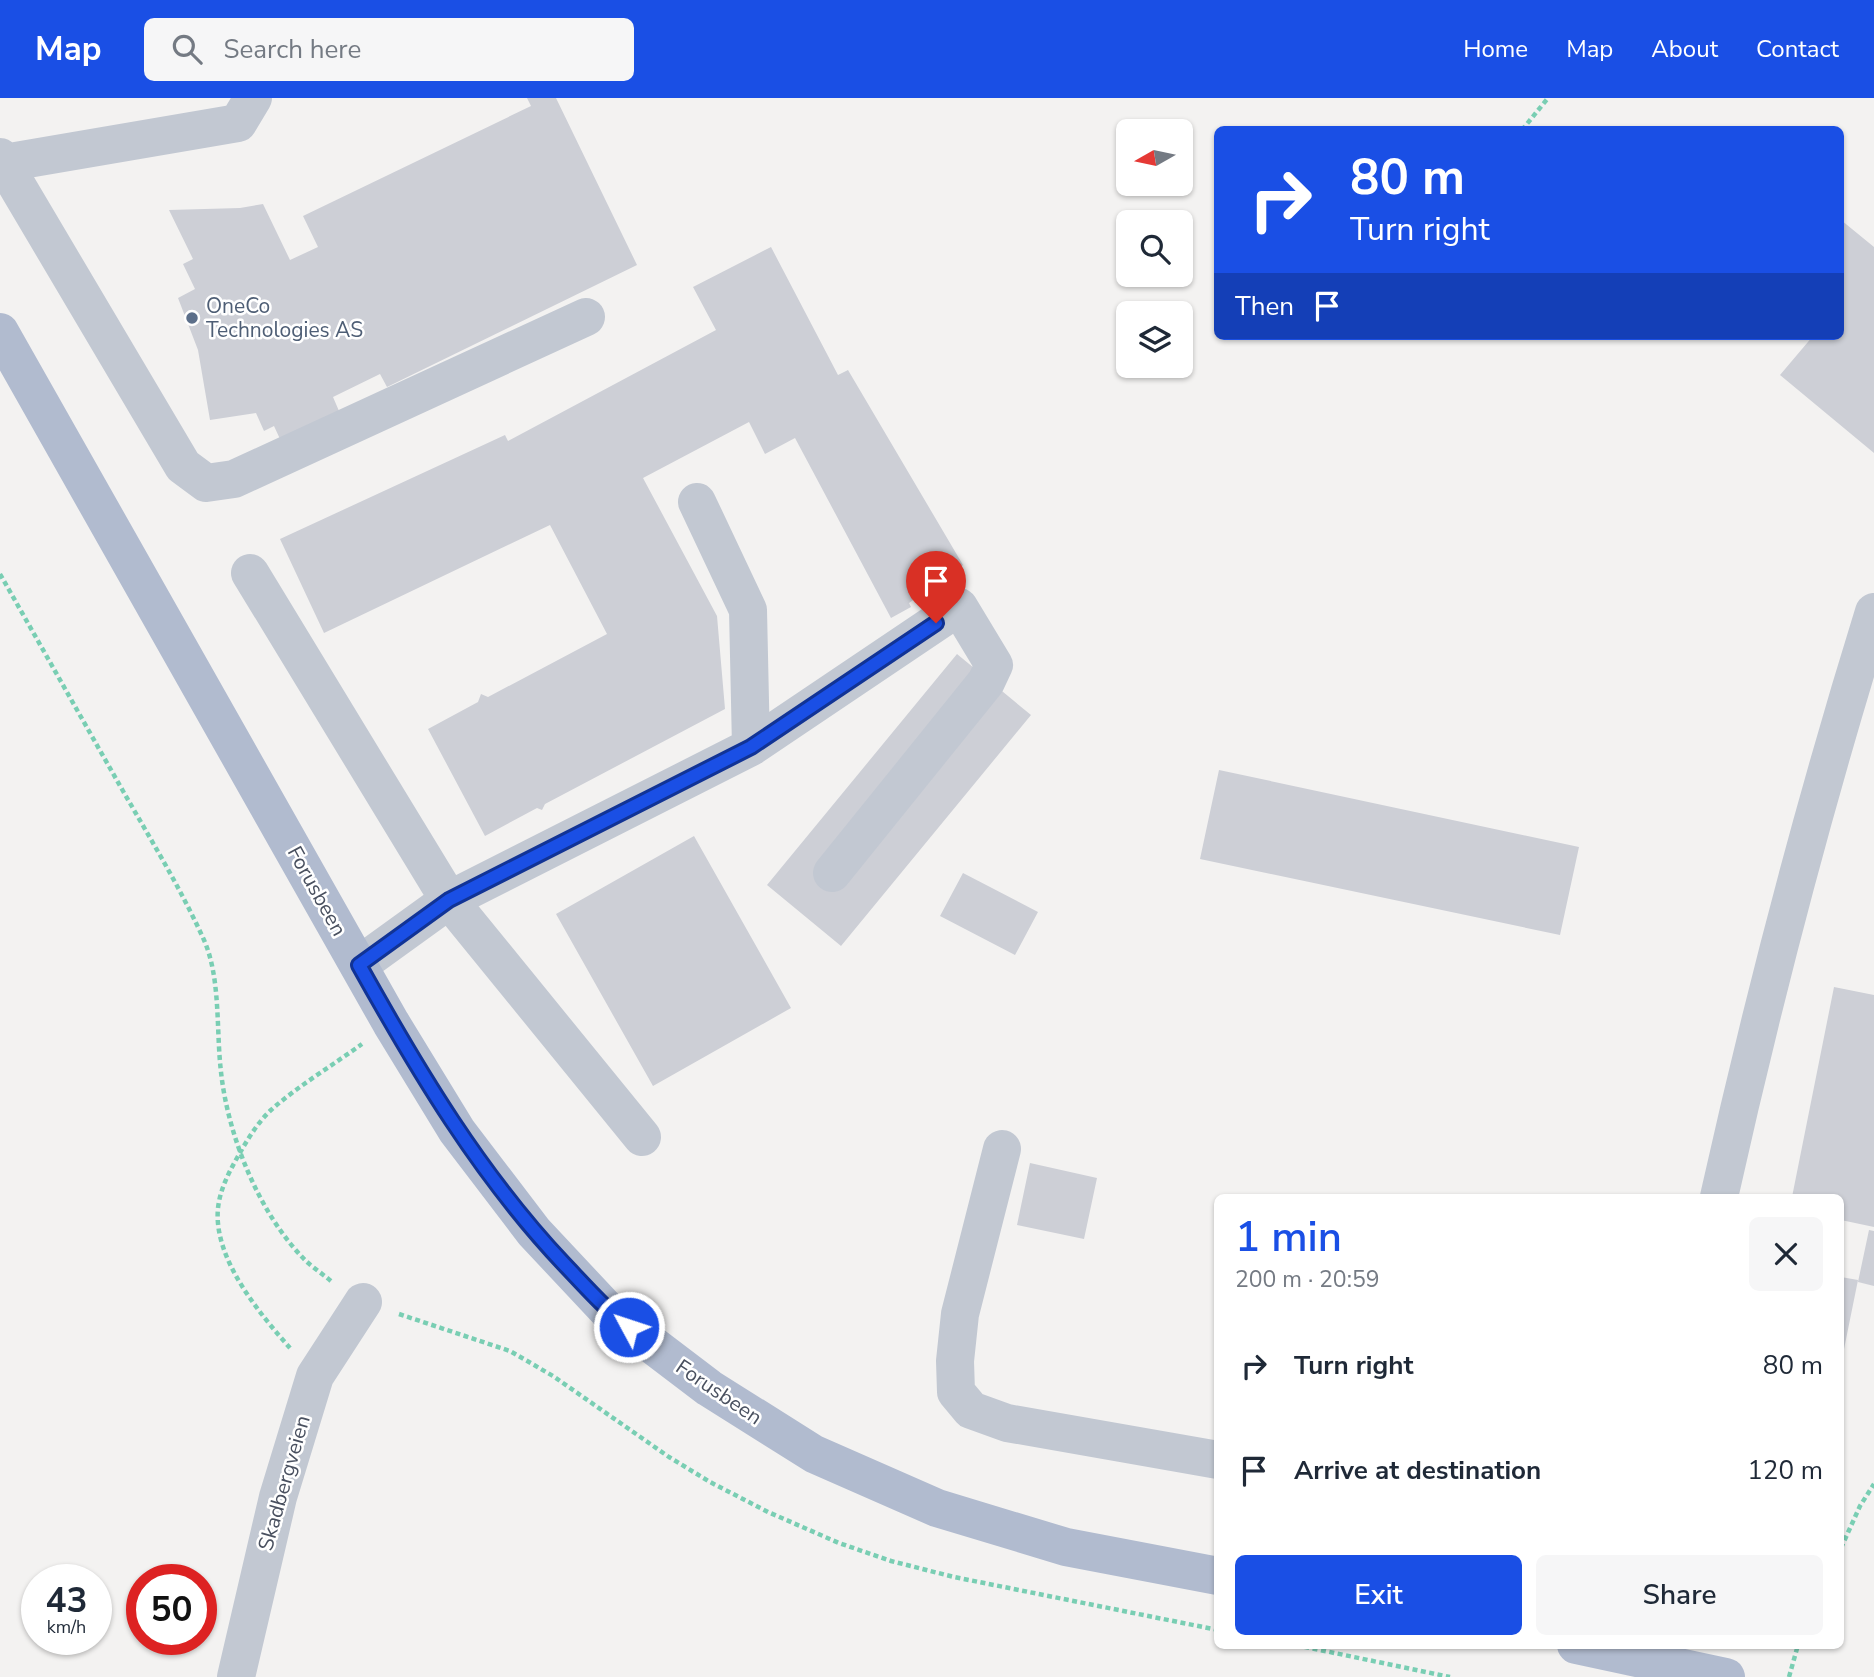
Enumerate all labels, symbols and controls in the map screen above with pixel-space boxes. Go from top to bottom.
search box [144,18,634,81]
text: Map [35,27,102,72]
icon: search [168,30,206,68]
text: Search here [224,32,361,67]
text: Home [1463,33,1528,65]
text: Map [1566,33,1613,65]
text: About [1651,33,1718,65]
text: Contact [1756,33,1839,65]
north arrow [1116,119,1194,196]
map controls [1116,119,1193,378]
text: 80 m [1350,144,1465,211]
icon: right [1235,154,1326,245]
text: Turn right [1350,208,1490,251]
button: search [1116,210,1193,287]
icon: arrive [1308,287,1346,325]
text: Then [1235,289,1294,324]
place label: OneCo Technologies AS [206,292,363,344]
button: layers [1116,301,1193,378]
marker: OneCo Technologies AS [184,310,200,326]
pin [906,551,966,623]
icon: arrive [917,562,955,600]
street label: Forusbeen [281,841,353,941]
text: 1 min [1235,1209,1342,1266]
button: close [1749,1217,1823,1291]
text: 200 m · 20:59 [1235,1264,1380,1295]
position arrow [592,1290,666,1364]
icon: right [1235,1347,1273,1385]
text: Turn right [1294,1348,1413,1383]
text: 80 m [1763,1348,1823,1383]
street label: Forusbeen [670,1353,768,1431]
street label: Skadbergveien [251,1412,317,1554]
icon: arrive [1235,1452,1273,1490]
text: Arrive at destination [1294,1453,1541,1488]
text: 120 m [1747,1453,1823,1488]
button: Exit [1235,1555,1522,1635]
button: Share [1536,1555,1823,1635]
speed limit sign: 50 [126,1564,217,1655]
text: 43 [45,1577,88,1624]
text: km/h [47,1615,86,1639]

